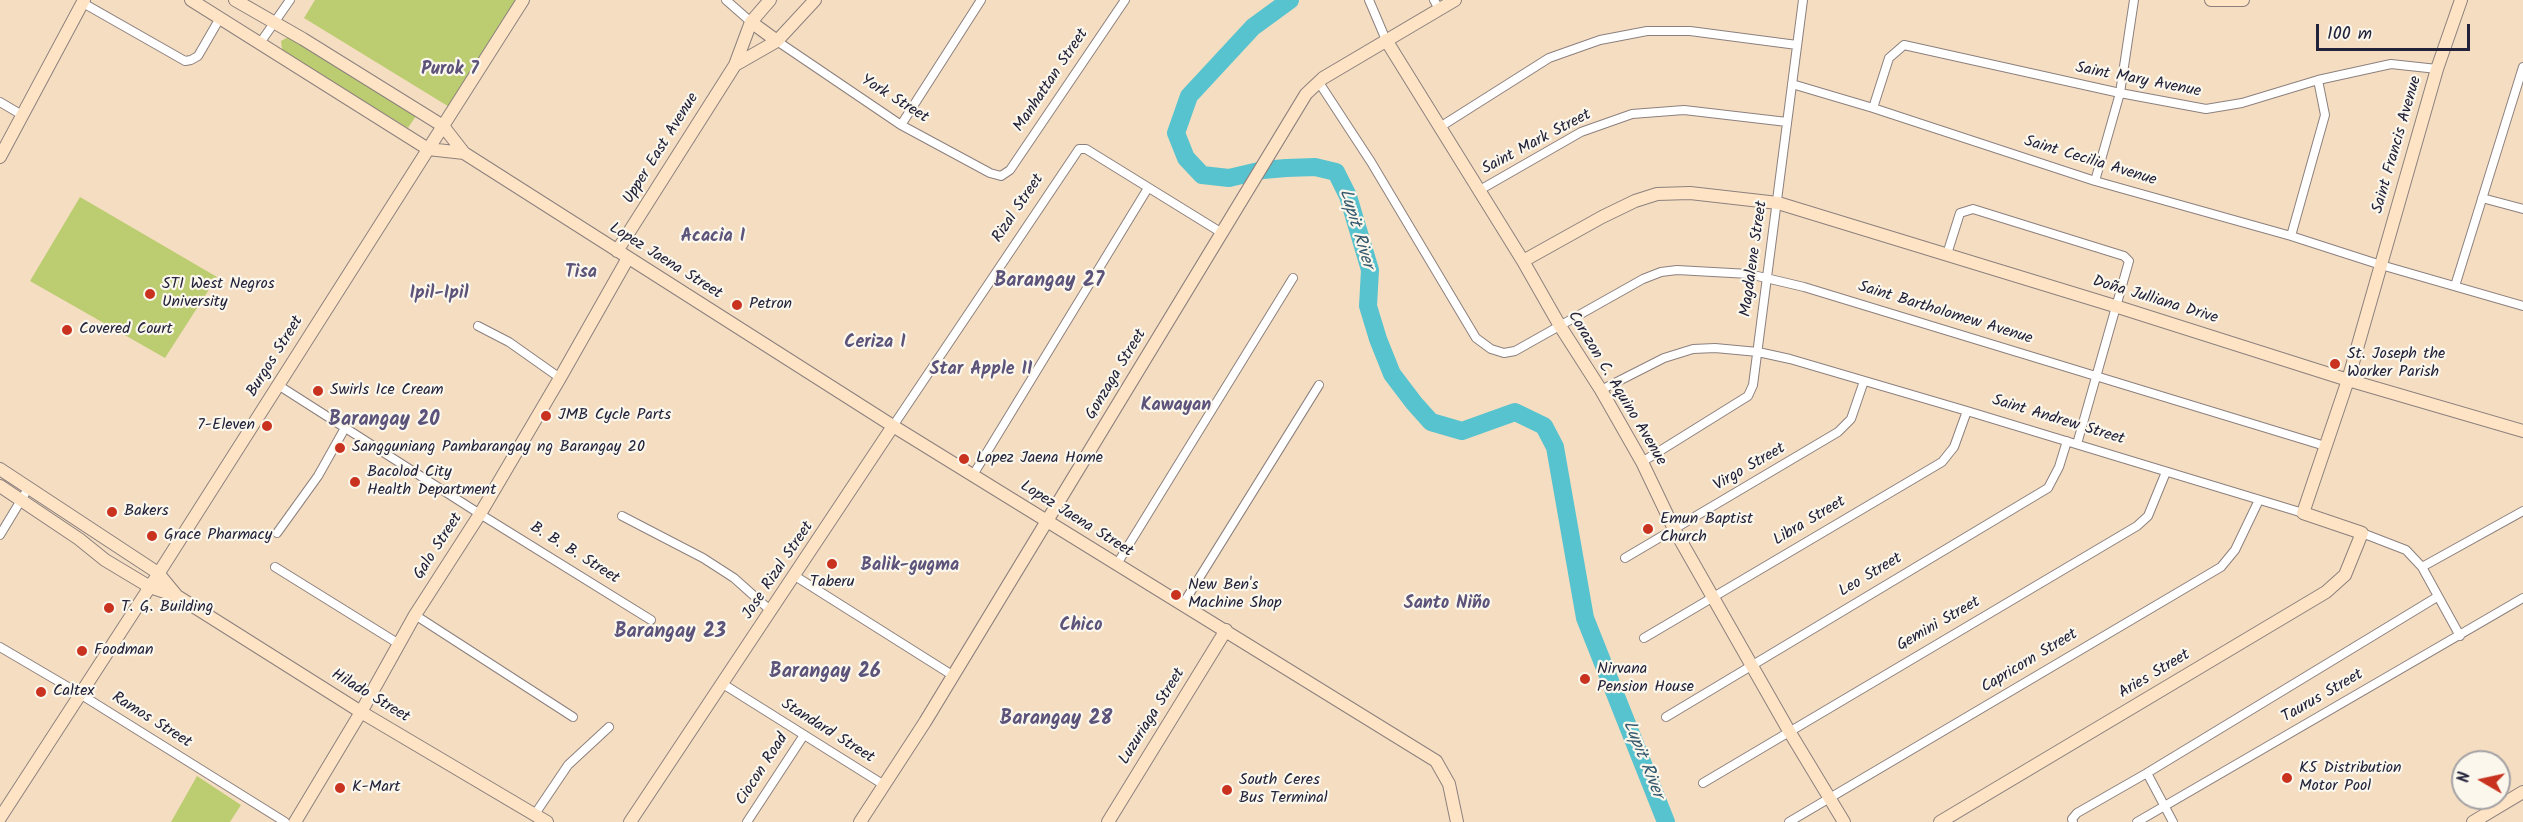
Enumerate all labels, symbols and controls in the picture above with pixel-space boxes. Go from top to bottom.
scale bar [2319,12,2474,50]
text: 100 m [2327,20,2372,49]
street label: Manhattan Street [1010,26,1094,136]
street label: Saint Mary Avenue [2074,59,2202,103]
district label: Purok 7 [421,60,479,82]
street label: York Street [857,72,931,128]
street label: Saint Francis Avenue [2369,74,2427,216]
street label: Upper East Avenue [620,90,704,208]
street label: Saint Mark Street [1479,106,1595,180]
street label: Saint Cecilia Avenue [2021,133,2159,191]
street label: Rizal Street [989,171,1049,247]
water label: Lupit River [1333,187,1377,271]
street label: Magdalene Street [1737,200,1773,318]
street label: Lopez Jaena Street [605,220,725,304]
district label: Acacia I [681,227,745,249]
district label: Tisa [565,263,597,285]
district label: Barangay 27 [994,271,1104,295]
street label: Doña Julliana Drive [2090,273,2220,329]
place label: STI West Negros University [162,275,275,313]
street label: Saint Bartholomew Avenue [1855,278,2035,350]
district label: Ipil-Ipil [410,284,468,306]
marker: STI West Negros University [143,287,157,301]
place label: Petron [749,295,792,315]
marker: Petron [730,298,744,312]
street label: Corazon C. Aquino Avenue [1562,308,1670,470]
street label: Burgos Street [244,313,308,401]
place label: Covered Court [79,320,173,340]
marker: Covered Court [60,323,74,337]
street label: Gonzaga Street [1082,326,1152,424]
district label: Ceriza I [844,333,906,355]
place label: St. Joseph the Worker Parish [2347,345,2445,383]
marker: St. Joseph the Worker Parish [2328,357,2342,371]
district label: Star Apple II [929,360,1033,382]
place label: Swirls Ice Cream [330,381,444,401]
marker: Swirls Ice Cream [311,384,325,398]
street label: Saint Andrew Street [1989,392,2127,450]
district label: Kawayan [1141,396,1211,418]
place label: JMB Cycle Parts [558,406,671,426]
marker: JMB Cycle Parts [539,409,553,423]
district label: Barangay 20 [328,410,440,434]
place label: 7-Eleven [197,416,255,436]
marker: 7-Eleven [260,419,274,433]
place label: Sangguniang Pambarangay ng Barangay 20 [352,438,645,458]
street label: Virgo Street [1711,440,1789,496]
marker: Sangguniang Pambarangay ng Barangay 20 [333,441,347,455]
place label: Lopez Jaena Home [976,449,1103,469]
marker: Lopez Jaena Home [957,452,971,466]
place label: Bacolod City Health Department [367,463,496,501]
marker: Bacolod City Health Department [348,475,362,489]
street label: Lopez Jaena Street [1016,478,1136,562]
street label: Libra Street [1770,493,1850,551]
place label: Bakers [124,502,169,522]
marker: Bakers [105,505,119,519]
street label: Galo Street [410,510,468,584]
place label: Emun Baptist Church [1660,510,1753,548]
street label: Jose Rizal Street [739,518,819,624]
street label: B. B. B. Street [526,519,622,589]
marker: Emun Baptist Church [1641,522,1655,536]
place label: Grace Pharmacy [164,526,272,546]
marker: Grace Pharmacy [145,529,159,543]
street label: Leo Street [1836,550,1906,602]
district label: Balik-gugma [861,556,959,578]
marker: Taberu [825,557,839,571]
place label: Taberu [810,573,854,593]
place label: New Ben's Machine Shop [1188,576,1282,614]
marker: New Ben's Machine Shop [1169,588,1183,602]
street label: Gemini Street [1894,593,1984,657]
district label: Santo Niño [1404,594,1490,616]
place label: T. G. Building [121,598,213,618]
marker: T. G. Building [102,601,116,615]
district label: Chico [1060,616,1102,638]
district label: Barangay 23 [614,622,726,646]
street label: Capricorn Street [1978,626,2082,698]
place label: Foodman [94,641,154,661]
marker: Foodman [75,644,89,658]
street label: Aries Street [2116,646,2194,704]
place label: Nirvana Pension House [1597,660,1694,698]
district label: Barangay 26 [769,662,881,686]
street label: Luzuriaga Street [1116,665,1190,769]
street label: Hilado Street [327,666,413,728]
street label: Taurus Street [2279,666,2367,728]
marker: Nirvana Pension House [1578,672,1592,686]
place label: Caltex [53,682,94,702]
marker: Caltex [34,685,48,699]
street label: Ramos Street [107,689,195,753]
street label: Standard Street [777,696,877,768]
district label: Barangay 28 [1000,709,1112,733]
water label: Lupit River [1617,718,1667,802]
street label: Ciocon Road [733,730,793,810]
north arrow [2451,750,2511,810]
place label: K5 Distribution Motor Pool [2299,759,2402,797]
text: N [2452,770,2478,784]
place label: South Ceres Bus Terminal [1239,771,1328,809]
marker: K5 Distribution Motor Pool [2280,771,2294,785]
place label: K-Mart [352,778,400,798]
marker: K-Mart [333,781,347,795]
marker: South Ceres Bus Terminal [1220,783,1234,797]

